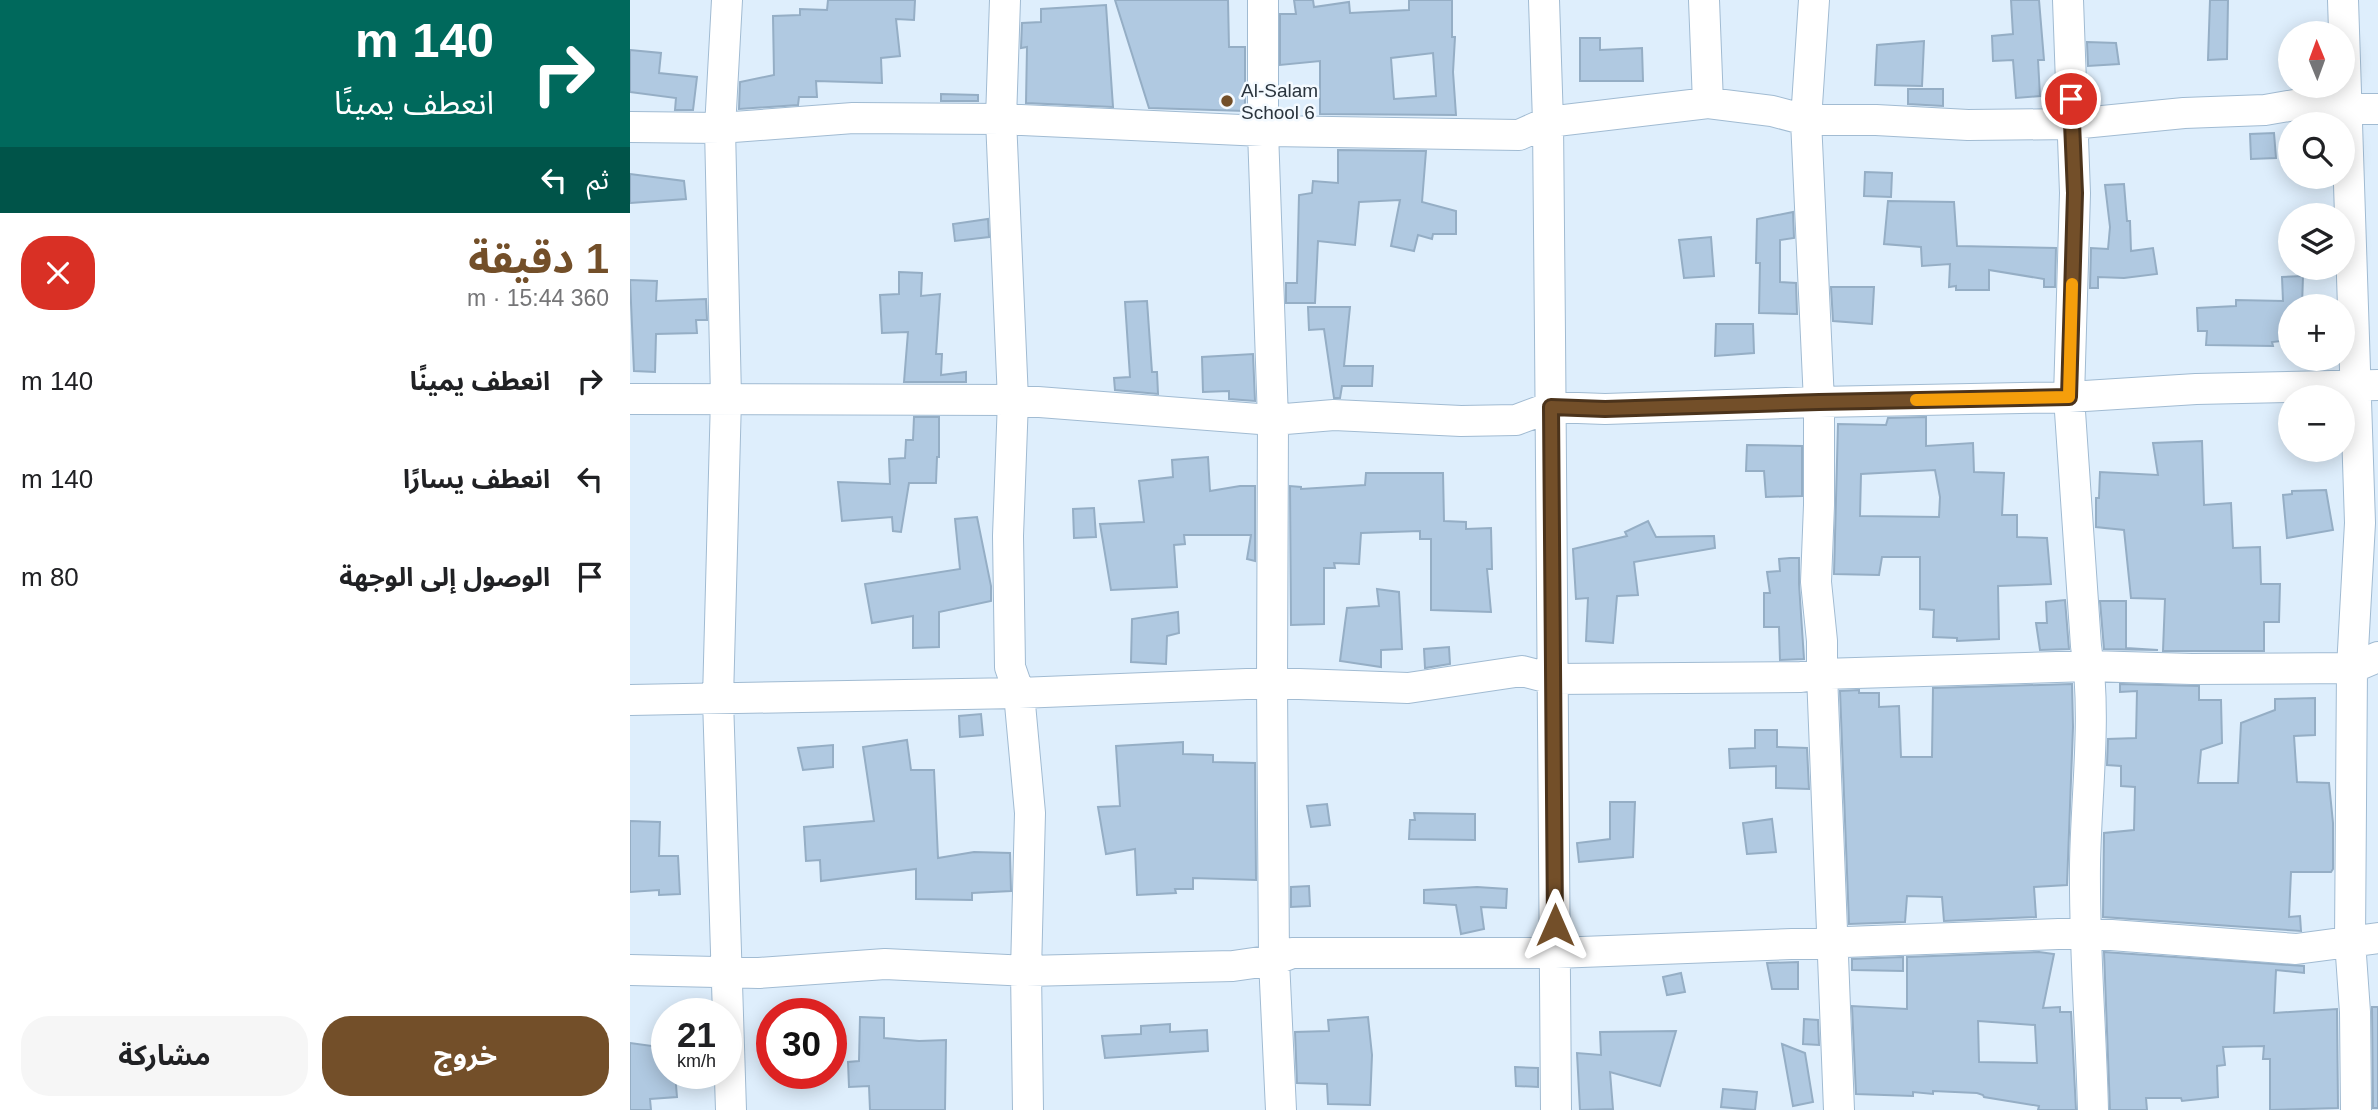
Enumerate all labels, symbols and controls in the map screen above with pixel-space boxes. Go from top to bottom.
text: 140 m [355,13,494,67]
north arrow [2278,21,2356,98]
map controls [2278,21,2355,462]
icon: right [518,28,609,119]
pin [2041,69,2101,129]
place label: Al-Salam School 6 [1241,80,1318,123]
icon: arrive [2052,80,2090,118]
text: انعطف يمينًا [334,85,494,121]
marker: Al-Salam School 6 [1219,93,1235,109]
button: search [2278,112,2355,189]
icon: left [535,161,573,199]
text: ثم [587,165,609,195]
button: layers [2278,203,2355,280]
text: 1 دقيقة [468,235,609,282]
button: close [21,236,95,310]
text: 360 m · 15:44 [467,285,609,311]
button: + [2278,294,2355,371]
icon: right [571,362,609,400]
text: 140 m [21,366,93,396]
text: انعطف يمينًا [410,366,550,396]
button: − [2278,385,2355,462]
icon: left [571,460,609,498]
text: 140 m [21,464,93,494]
text: انعطف يسارًا [403,464,550,494]
icon: arrive [571,558,609,596]
text: 80 m [21,562,79,592]
text: الوصول إلى الوجهة [339,562,550,592]
position arrow [1518,888,1592,962]
speed limit sign: 30 [756,998,847,1089]
text: 21 [677,1015,716,1054]
button: مشاركة [21,1016,308,1096]
button: خروج [322,1016,609,1096]
text: km/h [677,1051,716,1071]

